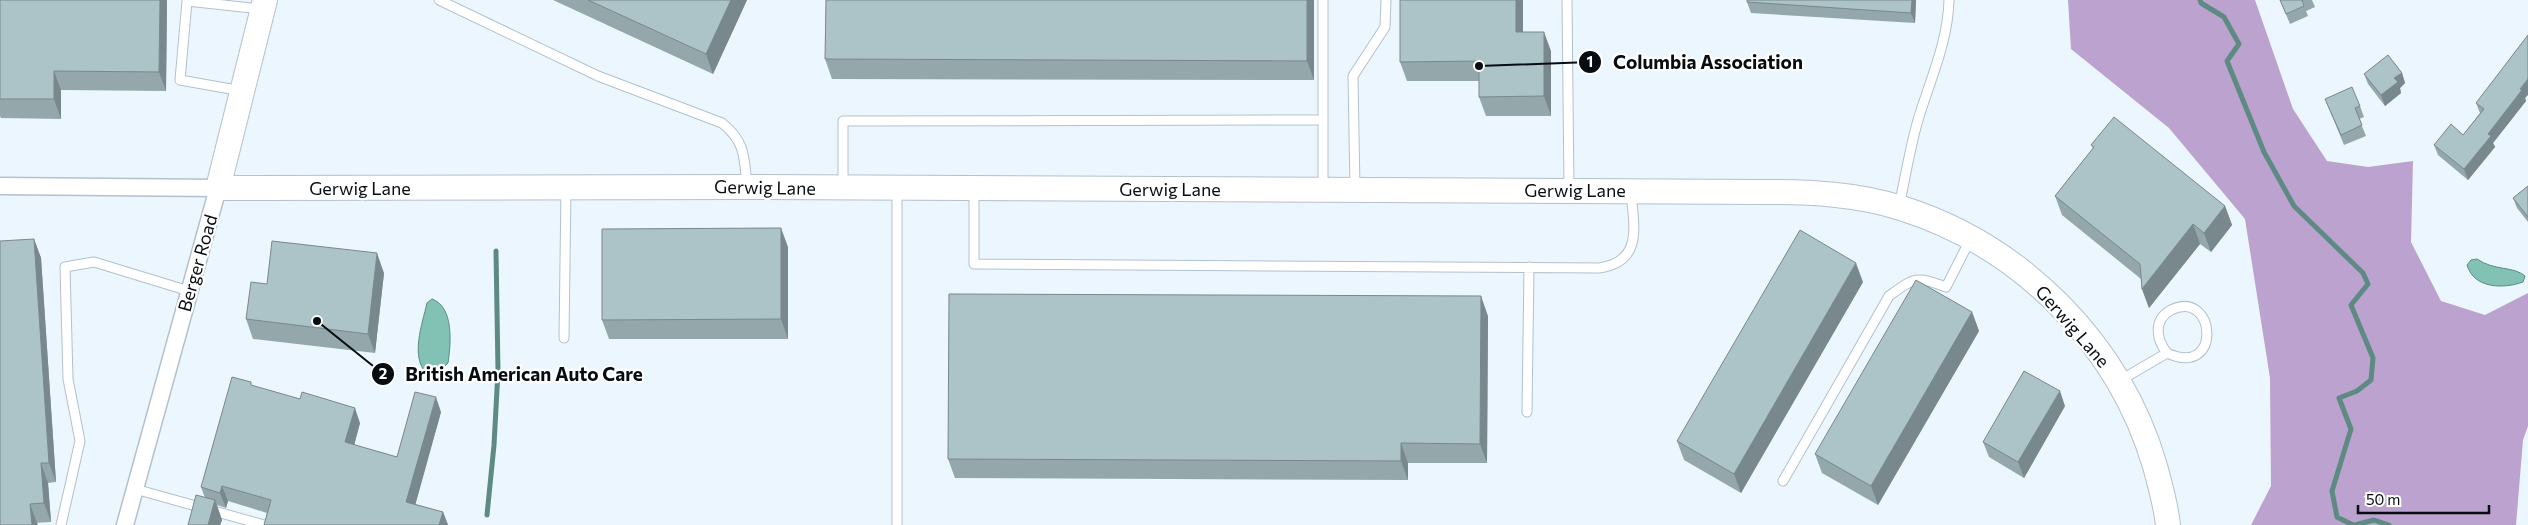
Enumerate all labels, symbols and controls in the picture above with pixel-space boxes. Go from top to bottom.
callout: Columbia Association [1578,45,1813,79]
text: Columbia Association [1613,50,1803,73]
text: 1 [1587,52,1593,70]
street label: Gerwig Lane [714,175,816,199]
street label: Gerwig Lane [309,177,411,199]
street label: Gerwig Lane [1119,178,1221,200]
street label: Gerwig Lane [1524,179,1626,201]
street label: Berger Road [173,212,221,314]
street label: Gerwig Lane [2031,280,2115,372]
callout: British American Auto Care [371,357,653,391]
text: British American Auto Care [405,362,643,385]
text: 2 [379,364,387,382]
scale bar [2358,482,2489,514]
text: 50 m [2366,490,2400,508]

